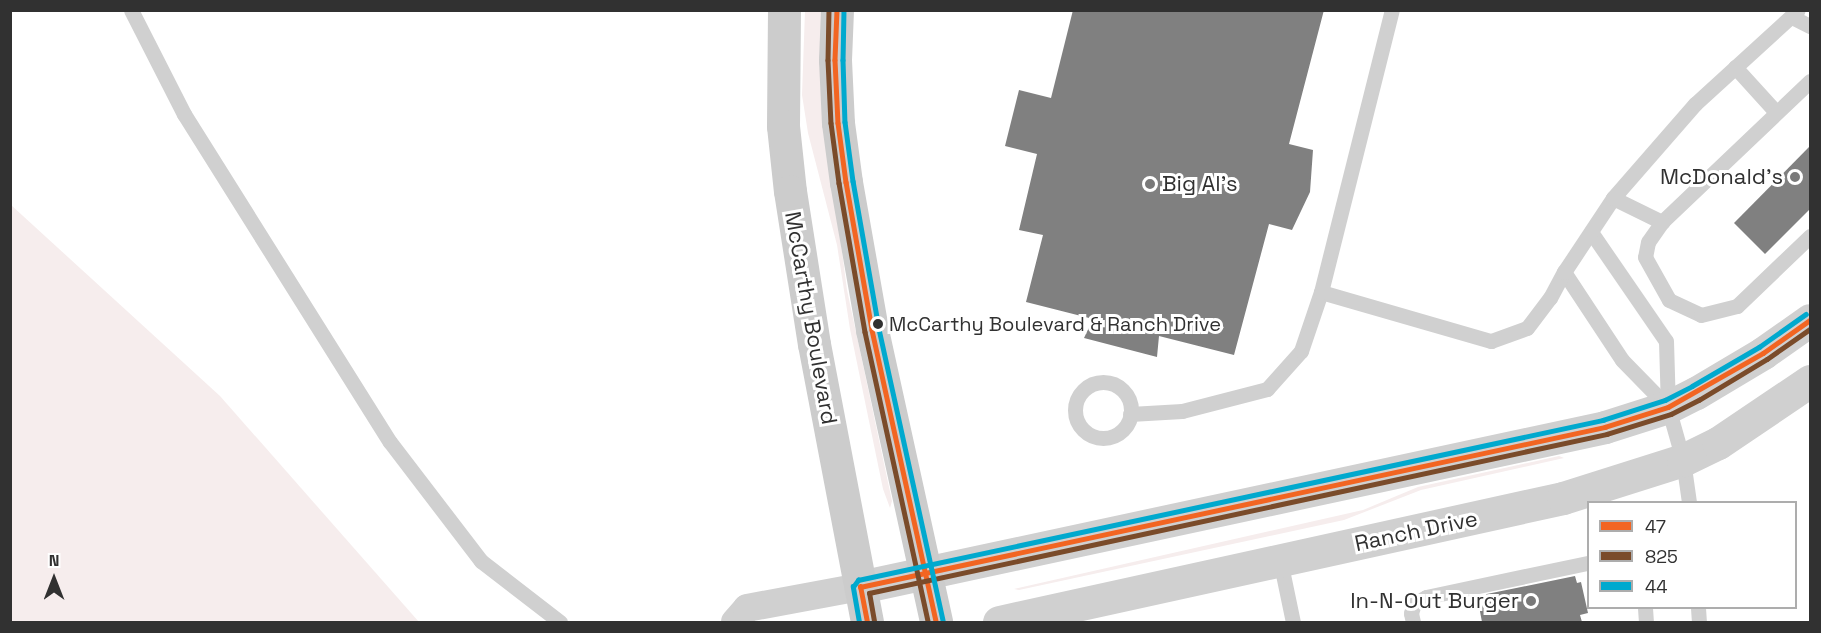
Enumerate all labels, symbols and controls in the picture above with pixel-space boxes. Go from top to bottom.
place label: McDonald's [1660,164,1783,190]
marker: McDonald's [1788,170,1802,184]
place label: Big Al's [1162,171,1238,197]
marker: Big Al's [1143,177,1157,191]
street label: McCarthy Boulevard [779,210,843,426]
place label: McCarthy Boulevard & Ranch Drive [889,312,1221,336]
marker: McCarthy Boulevard & Ranch Drive [872,318,884,330]
legend [1587,501,1797,609]
street label: Ranch Drive [1352,505,1480,557]
text: 47 [1645,515,1666,538]
text: 825 [1645,545,1678,568]
north arrow [24,549,84,609]
text: N [49,550,59,571]
text: 44 [1645,575,1668,598]
place label: In-N-Out Burger [1350,588,1519,614]
marker: In-N-Out Burger [1524,594,1538,608]

